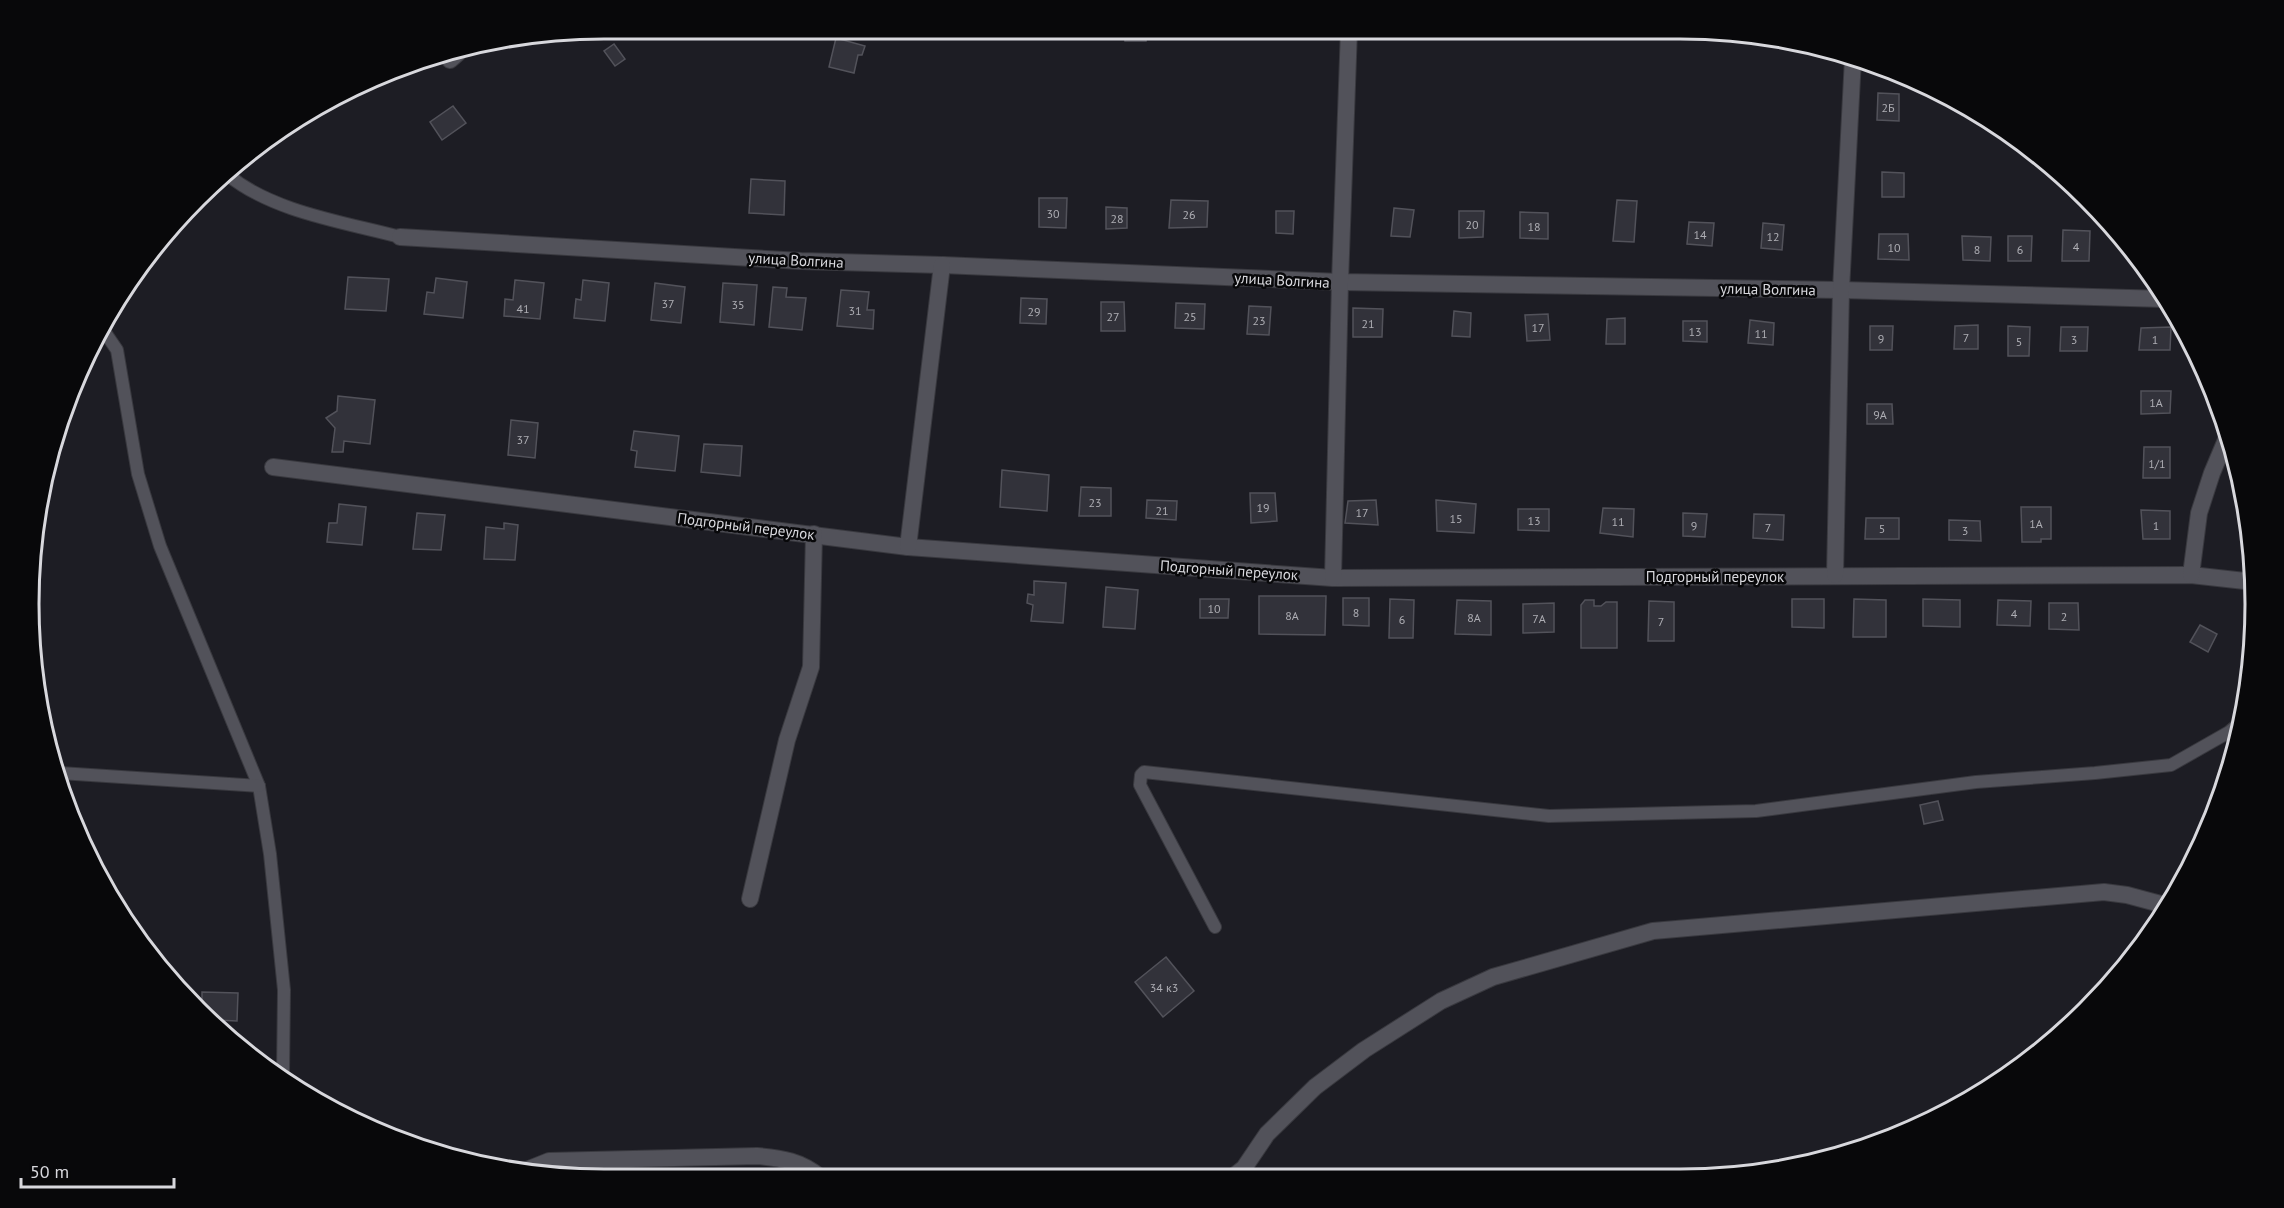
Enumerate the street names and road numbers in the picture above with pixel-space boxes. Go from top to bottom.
street label: улица Волгина [748,248,844,272]
street label: улица Волгина [1234,268,1330,292]
street label: улица Волгина [1720,279,1816,299]
street label: Подгорный переулок [676,508,817,544]
street label: Подгорный переулок [1159,556,1299,584]
street label: Подгорный переулок [1646,567,1785,586]

